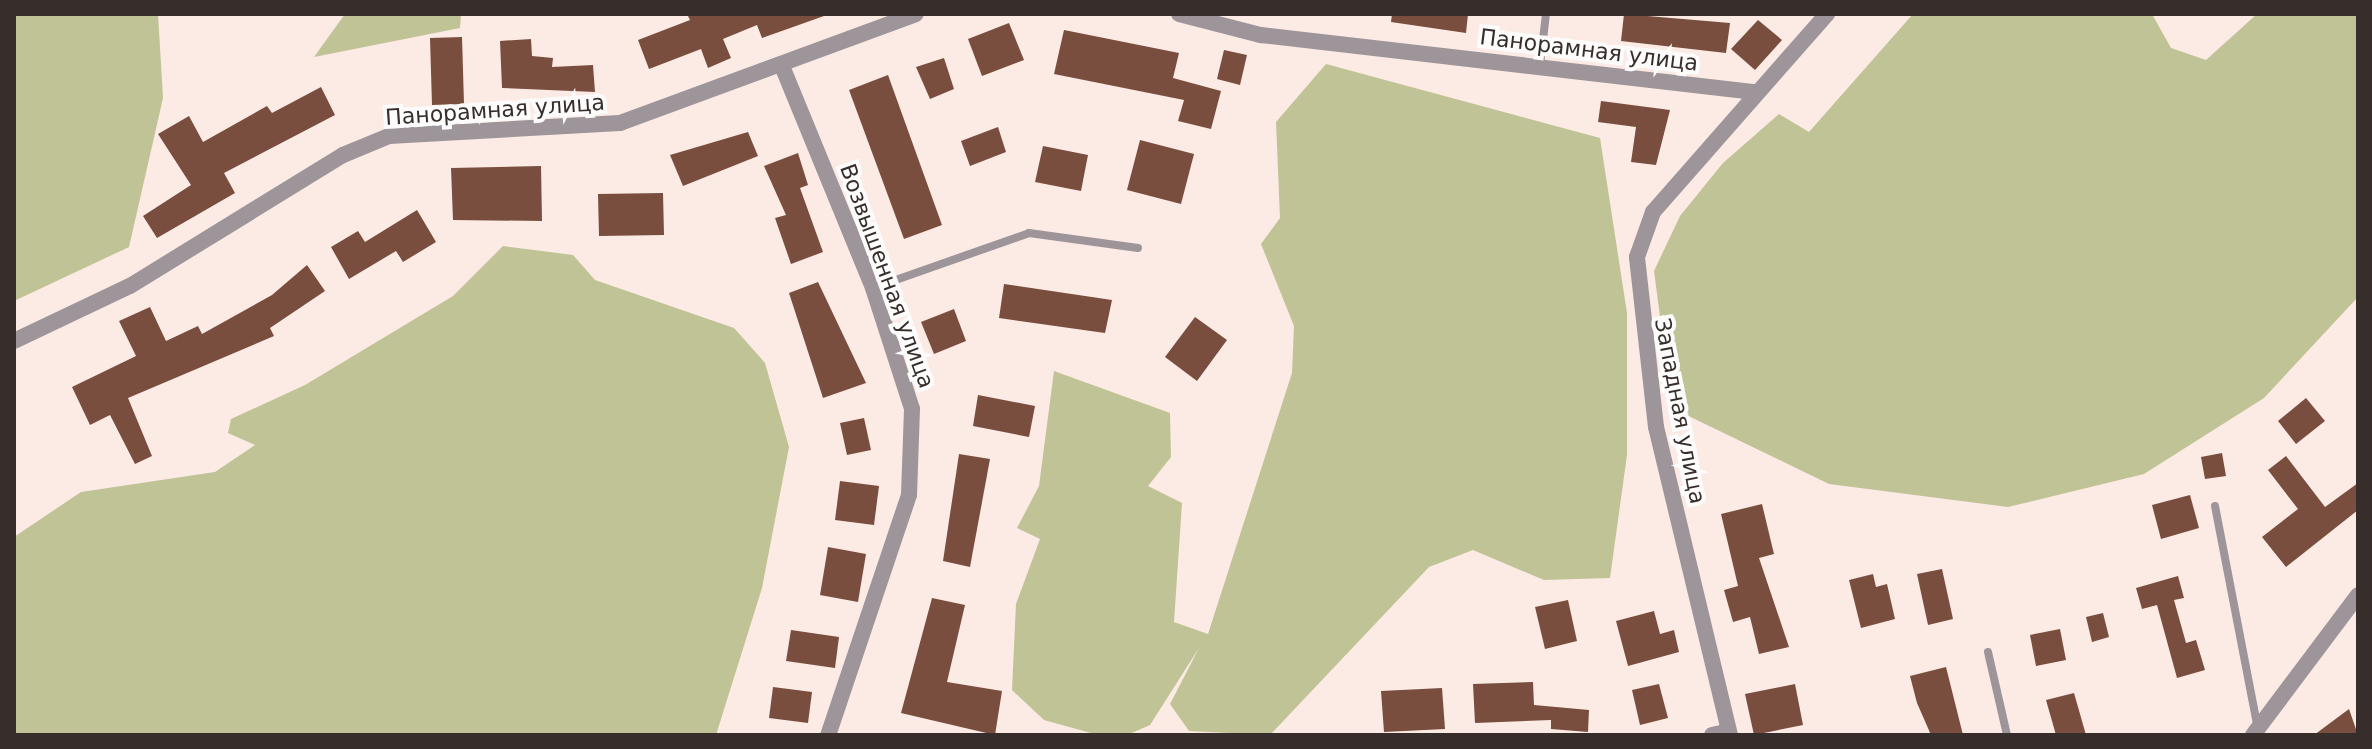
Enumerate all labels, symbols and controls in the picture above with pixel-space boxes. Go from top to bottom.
street label: Панорамная улица [1478,24,1700,76]
street label: Панорамная улица [384,89,606,131]
street label: Возвышенная улица [834,160,940,392]
street label: Западная улица [1649,316,1711,506]

